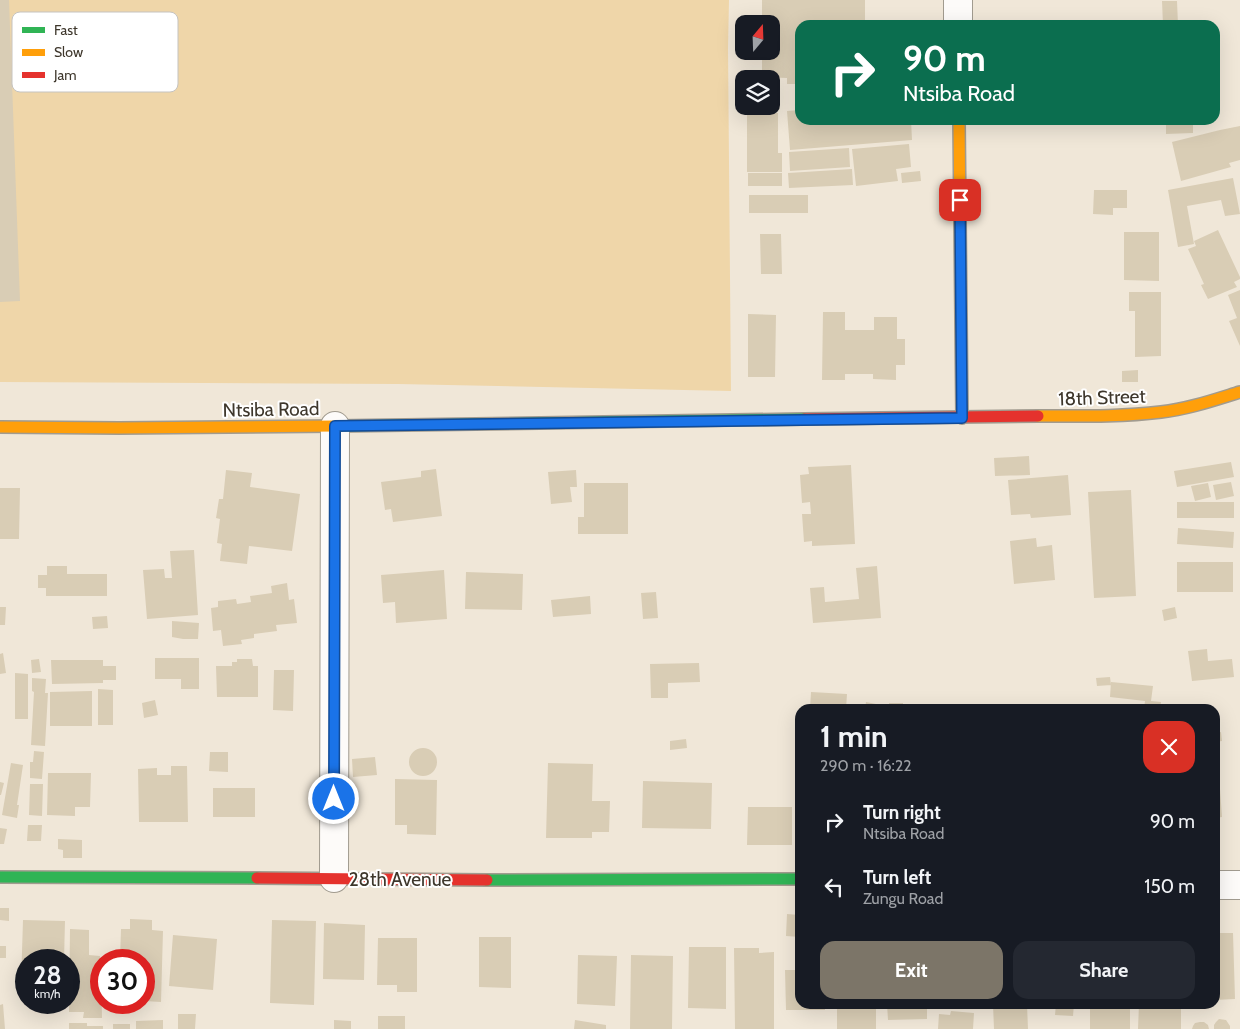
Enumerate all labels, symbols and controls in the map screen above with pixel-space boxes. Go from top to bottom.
legend [12,12,178,92]
north arrow [735,15,780,60]
map controls [735,15,780,115]
text: Fast [54,21,78,39]
text: 90 m [903,37,986,80]
icon: right [820,40,885,105]
text: Slow [54,43,83,61]
text: Jam [53,66,76,84]
button: layers [735,70,780,115]
text: Ntsiba Road [903,80,1015,107]
pin [939,179,981,221]
icon: arrive [946,186,974,214]
street label: 18th Street [1058,384,1147,411]
street label: Ntsiba Road [222,397,320,422]
text: 1 min [820,718,888,755]
button: close [1143,721,1195,773]
text: 290 m · 16:22 [820,756,912,775]
position arrow [307,772,359,824]
text: Turn right [863,801,941,824]
icon: right [820,808,848,836]
text: 90 m [1150,810,1195,833]
text: Ntsiba Road [863,824,944,843]
text: Turn left [863,866,931,889]
street label: 28th Avenue [349,868,452,891]
icon: left [820,873,848,901]
text: 150 m [1144,875,1195,898]
text: Zungu Road [863,889,943,908]
button: Exit [820,941,1003,999]
button: Share [1013,941,1195,999]
speed limit sign: 30 [90,949,155,1014]
text: 28 [33,960,62,990]
text: km/h [34,986,61,1001]

